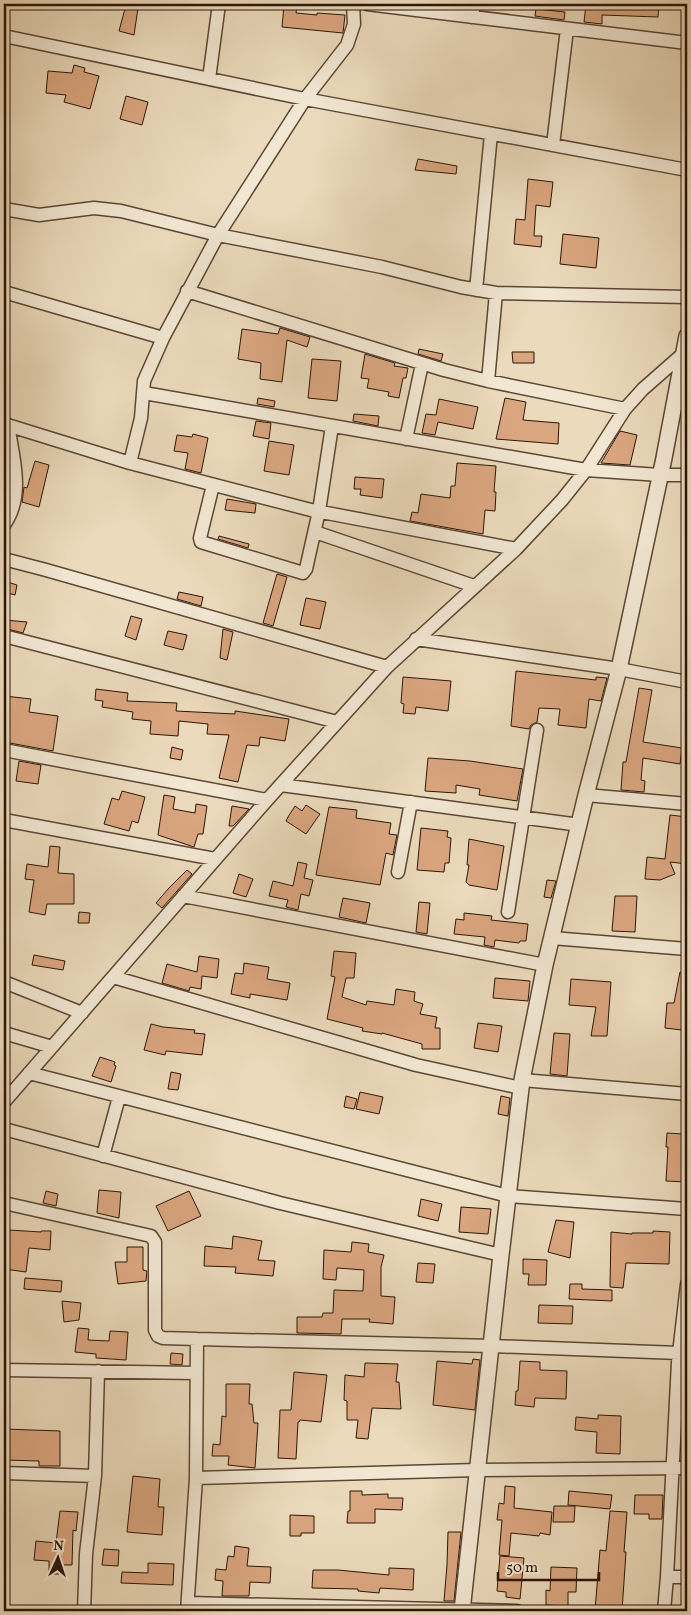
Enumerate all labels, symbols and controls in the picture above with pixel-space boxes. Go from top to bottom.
north arrow [32,1532,82,1582]
text: N [53,1537,64,1556]
scale bar [498,1550,600,1582]
text: 50 m [506,1558,538,1579]

